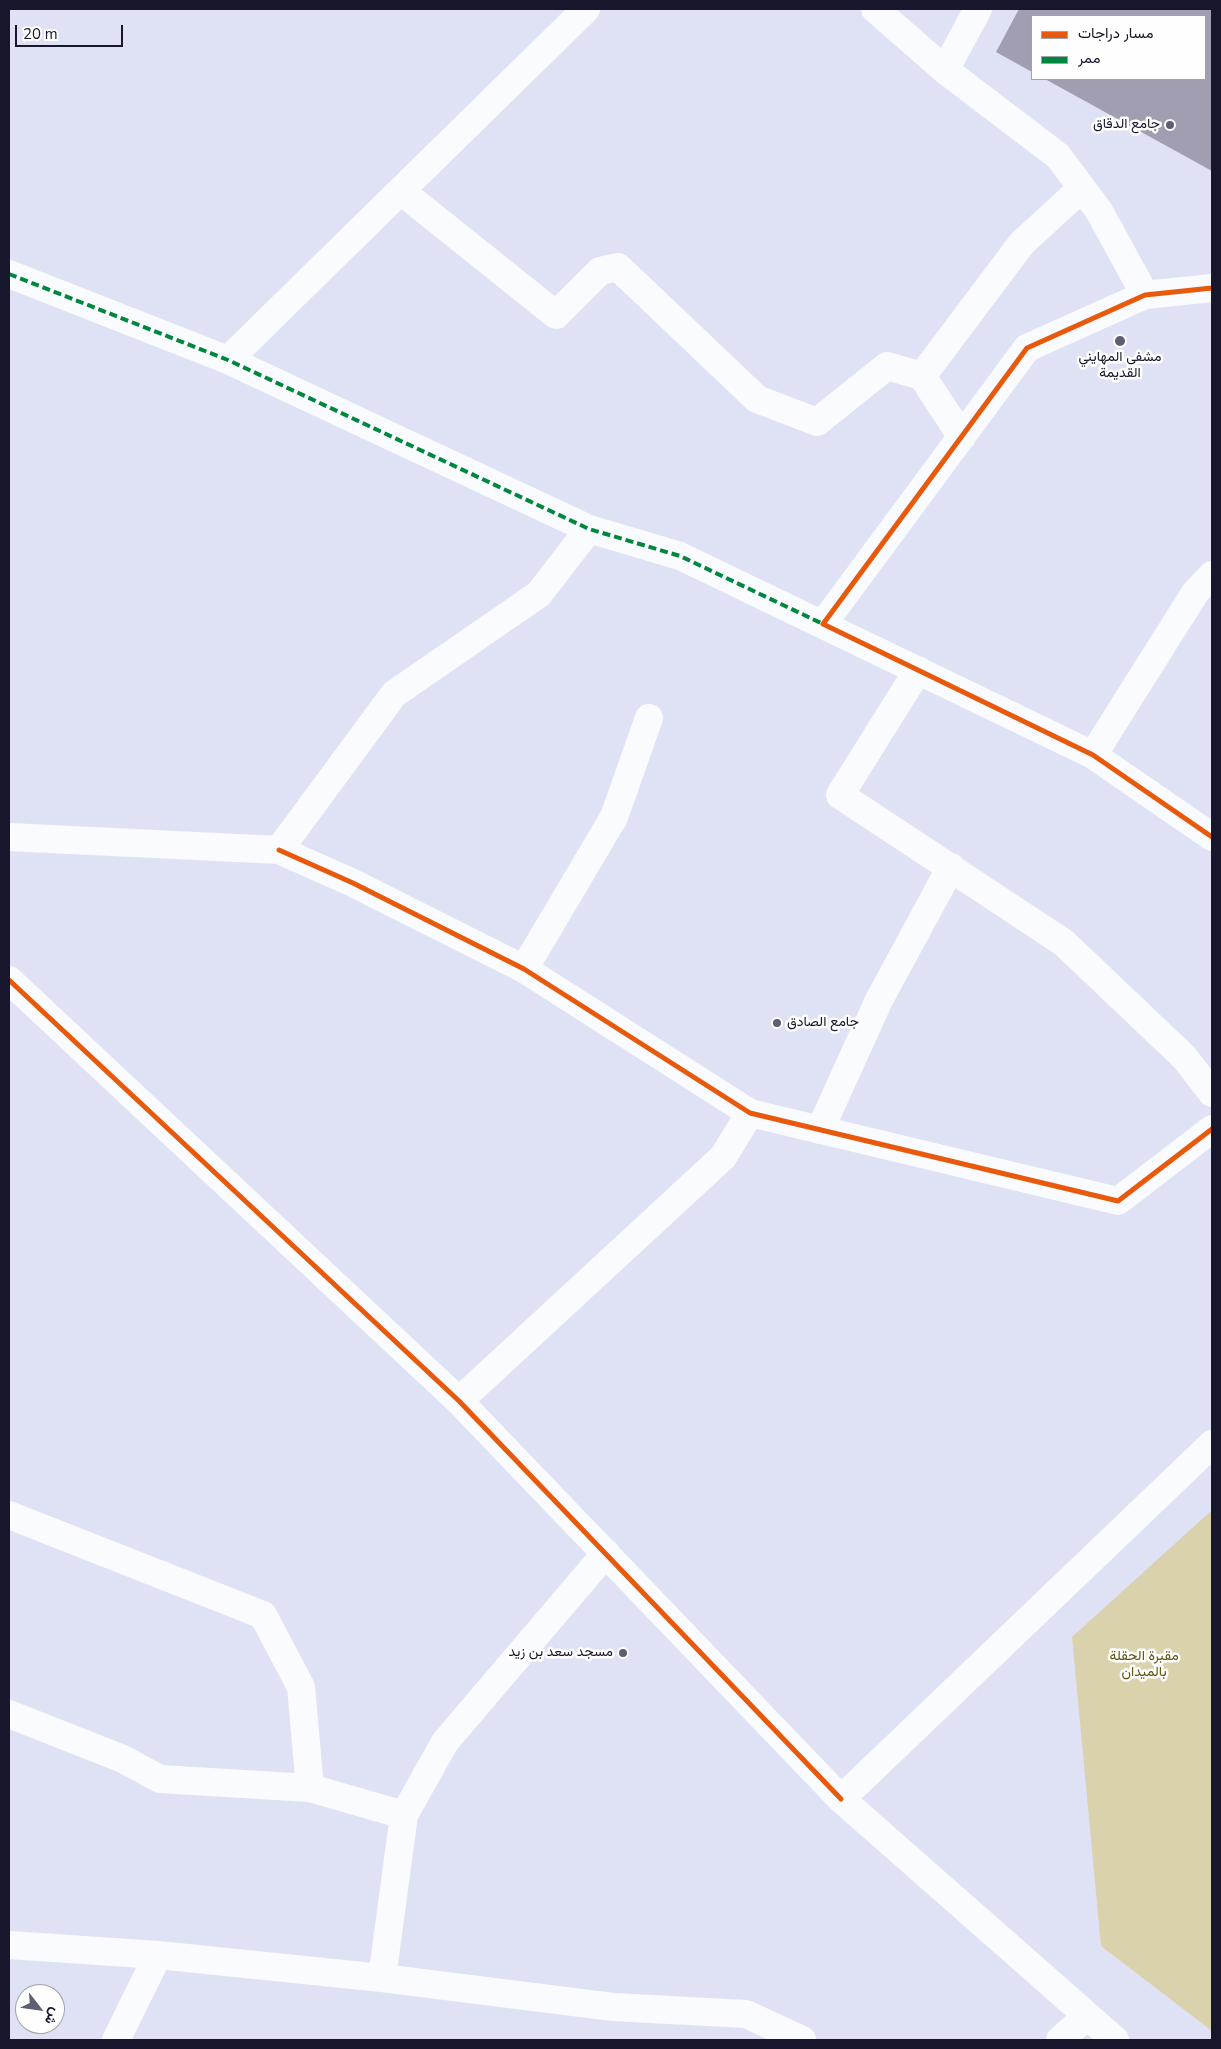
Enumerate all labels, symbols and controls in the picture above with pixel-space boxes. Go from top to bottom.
scale bar [18,15,125,47]
legend [1031,15,1206,80]
text: مسار دراجات [1078,23,1153,43]
text: 20 m [23,24,58,44]
text: ممر [1078,48,1100,68]
place label: جامع الدقاق [1093,117,1160,133]
marker: جامع الدقاق [1164,119,1176,131]
marker: مشفى المهايني القديمة [1113,334,1127,348]
place label: مشفى المهايني القديمة [1078,350,1162,382]
place label: جامع الصادق [787,1015,859,1031]
marker: جامع الصادق [771,1017,783,1029]
place label: مسجد سعد بن زيد [509,1645,613,1661]
marker: مسجد سعد بن زيد [617,1647,629,1659]
park label: مقبرة الحقلة بالميدان [1109,1649,1179,1681]
north arrow [15,1984,65,2034]
text: ش [40,2004,65,2028]

